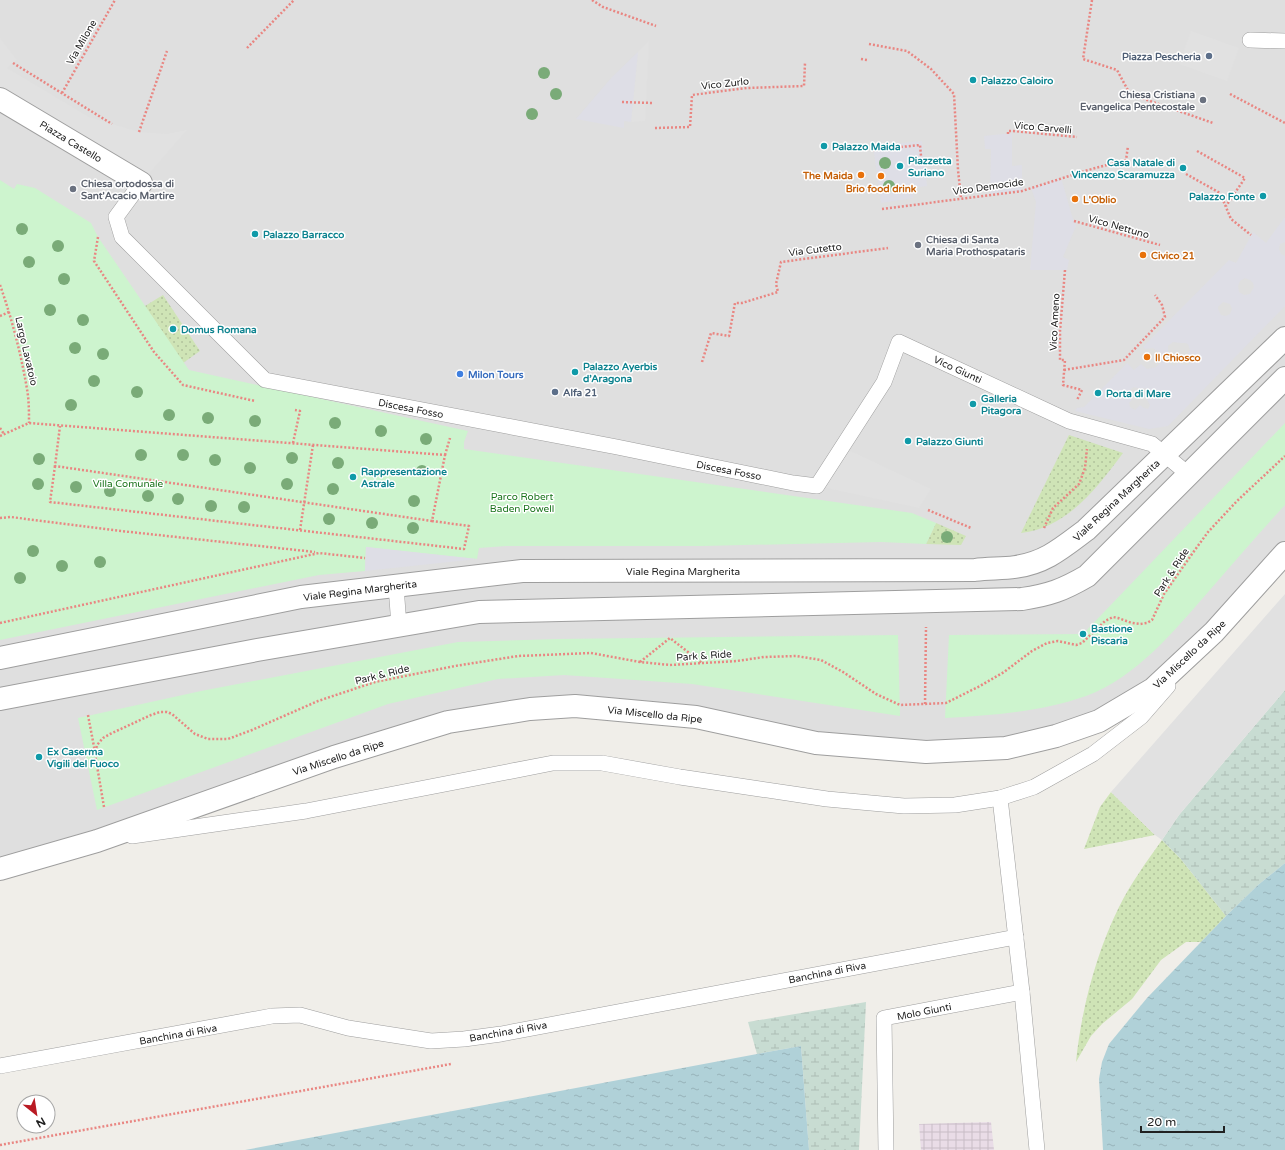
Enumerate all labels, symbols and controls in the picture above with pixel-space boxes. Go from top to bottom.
street label: Via Milone [64,18,100,67]
place label: Piazza Pescheria [1122,51,1201,63]
marker: Piazza Pescheria [1204,51,1214,61]
marker: Palazzo Caloiro [968,75,978,85]
place label: Palazzo Caloiro [981,75,1053,87]
street label: Vico Zurlo [701,76,750,92]
place label: Chiesa Cristiana Evangelica Pentecostale [1080,89,1195,113]
marker: Chiesa Cristiana Evangelica Pentecostale [1198,95,1208,105]
street label: Piazza Castello [37,118,104,165]
street label: Vico Carvelli [1013,119,1072,137]
marker: Palazzo Maida [819,141,829,151]
place label: Palazzo Maida [832,141,901,153]
place label: Piazzetta Suriano [908,155,952,179]
place label: Casa Natale di Vincenzo Scaramuzza [1072,157,1175,181]
marker: Piazzetta Suriano [895,161,905,171]
marker: Casa Natale di Vincenzo Scaramuzza [1178,163,1188,173]
place label: The Maida [802,170,853,182]
marker: The Maida [856,170,866,180]
marker: Brio food drink [876,171,886,181]
street label: Vico Democide [952,176,1025,198]
place label: Chiesa ortodossa di Sant'Acacio Martire [81,178,175,202]
place label: Brio food drink [846,183,917,195]
marker: Chiesa ortodossa di Sant'Acacio Martire [68,184,78,194]
place label: Palazzo Fonte [1189,191,1255,203]
marker: Palazzo Fonte [1258,191,1268,201]
marker: L'Oblio [1070,194,1080,204]
place label: L'Oblio [1083,194,1116,206]
street label: Vico Nettuno [1087,213,1151,241]
marker: Palazzo Barracco [250,229,260,239]
place label: Palazzo Barracco [263,229,344,241]
place label: Chiesa di Santa Maria Prothospataris [926,234,1026,258]
marker: Chiesa di Santa Maria Prothospataris [913,240,923,250]
street label: Via Cutetto [788,241,842,259]
marker: Civico 21 [1138,250,1148,260]
place label: Civico 21 [1151,250,1195,262]
street label: Vico Ameno [1047,293,1063,351]
street label: Largo Lavatoio [12,316,40,387]
marker: Domus Romana [168,324,178,334]
place label: Domus Romana [181,324,257,336]
marker: Il Chiosco [1142,352,1152,362]
place label: Il Chiosco [1155,352,1201,364]
street label: Vico Giunti [932,354,984,386]
place label: Palazzo Ayerbis d’Aragona [583,361,658,385]
marker: Palazzo Ayerbis d’Aragona [570,367,580,377]
marker: Milon Tours [455,369,465,379]
place label: Milon Tours [468,369,524,381]
marker: Alfa 21 [550,387,560,397]
place label: Alfa 21 [563,387,597,399]
marker: Porta di Mare [1093,388,1103,398]
place label: Porta di Mare [1106,388,1171,400]
place label: Galleria Pitagora [981,393,1022,417]
street label: Discesa Fosso [377,397,444,421]
marker: Galleria Pitagora [968,399,978,409]
marker: Palazzo Giunti [903,436,913,446]
place label: Palazzo Giunti [916,436,984,448]
street label: Viale Regina Margherita [1071,457,1163,544]
street label: Discesa Fosso [695,459,762,483]
place label: Rappresentazione Astrale [361,466,447,490]
marker: Rappresentazione Astrale [348,472,358,482]
park label: Villa Comunale [93,478,164,490]
park label: Parco Robert Baden Powell [490,491,554,515]
street label: Park & Ride [1152,546,1192,599]
street label: Viale Regina Margherita [626,566,740,578]
street label: Viale Regina Margherita [303,578,418,604]
street label: Via Miscello da Ripe [1151,618,1229,692]
place label: Bastione Piscaria [1091,623,1133,647]
marker: Bastione Piscaria [1078,629,1088,639]
street label: Park & Ride [676,648,732,664]
street label: Park & Ride [354,662,411,688]
street label: Via Miscello da Ripe [607,704,703,726]
street label: Via Miscello da Ripe [291,737,386,778]
place label: Ex Caserma Vigili del Fuoco [47,746,119,770]
marker: Ex Caserma Vigili del Fuoco [34,752,44,762]
street label: Banchina di Riva [787,960,867,986]
street label: Molo Giunti [896,1001,952,1023]
street label: Banchina di Riva [468,1019,548,1045]
street label: Banchina di Riva [138,1022,218,1048]
north arrow [16,1094,56,1134]
scale bar [1141,1108,1224,1134]
text: N [34,1114,48,1130]
text: 20 m [1147,1115,1176,1129]

